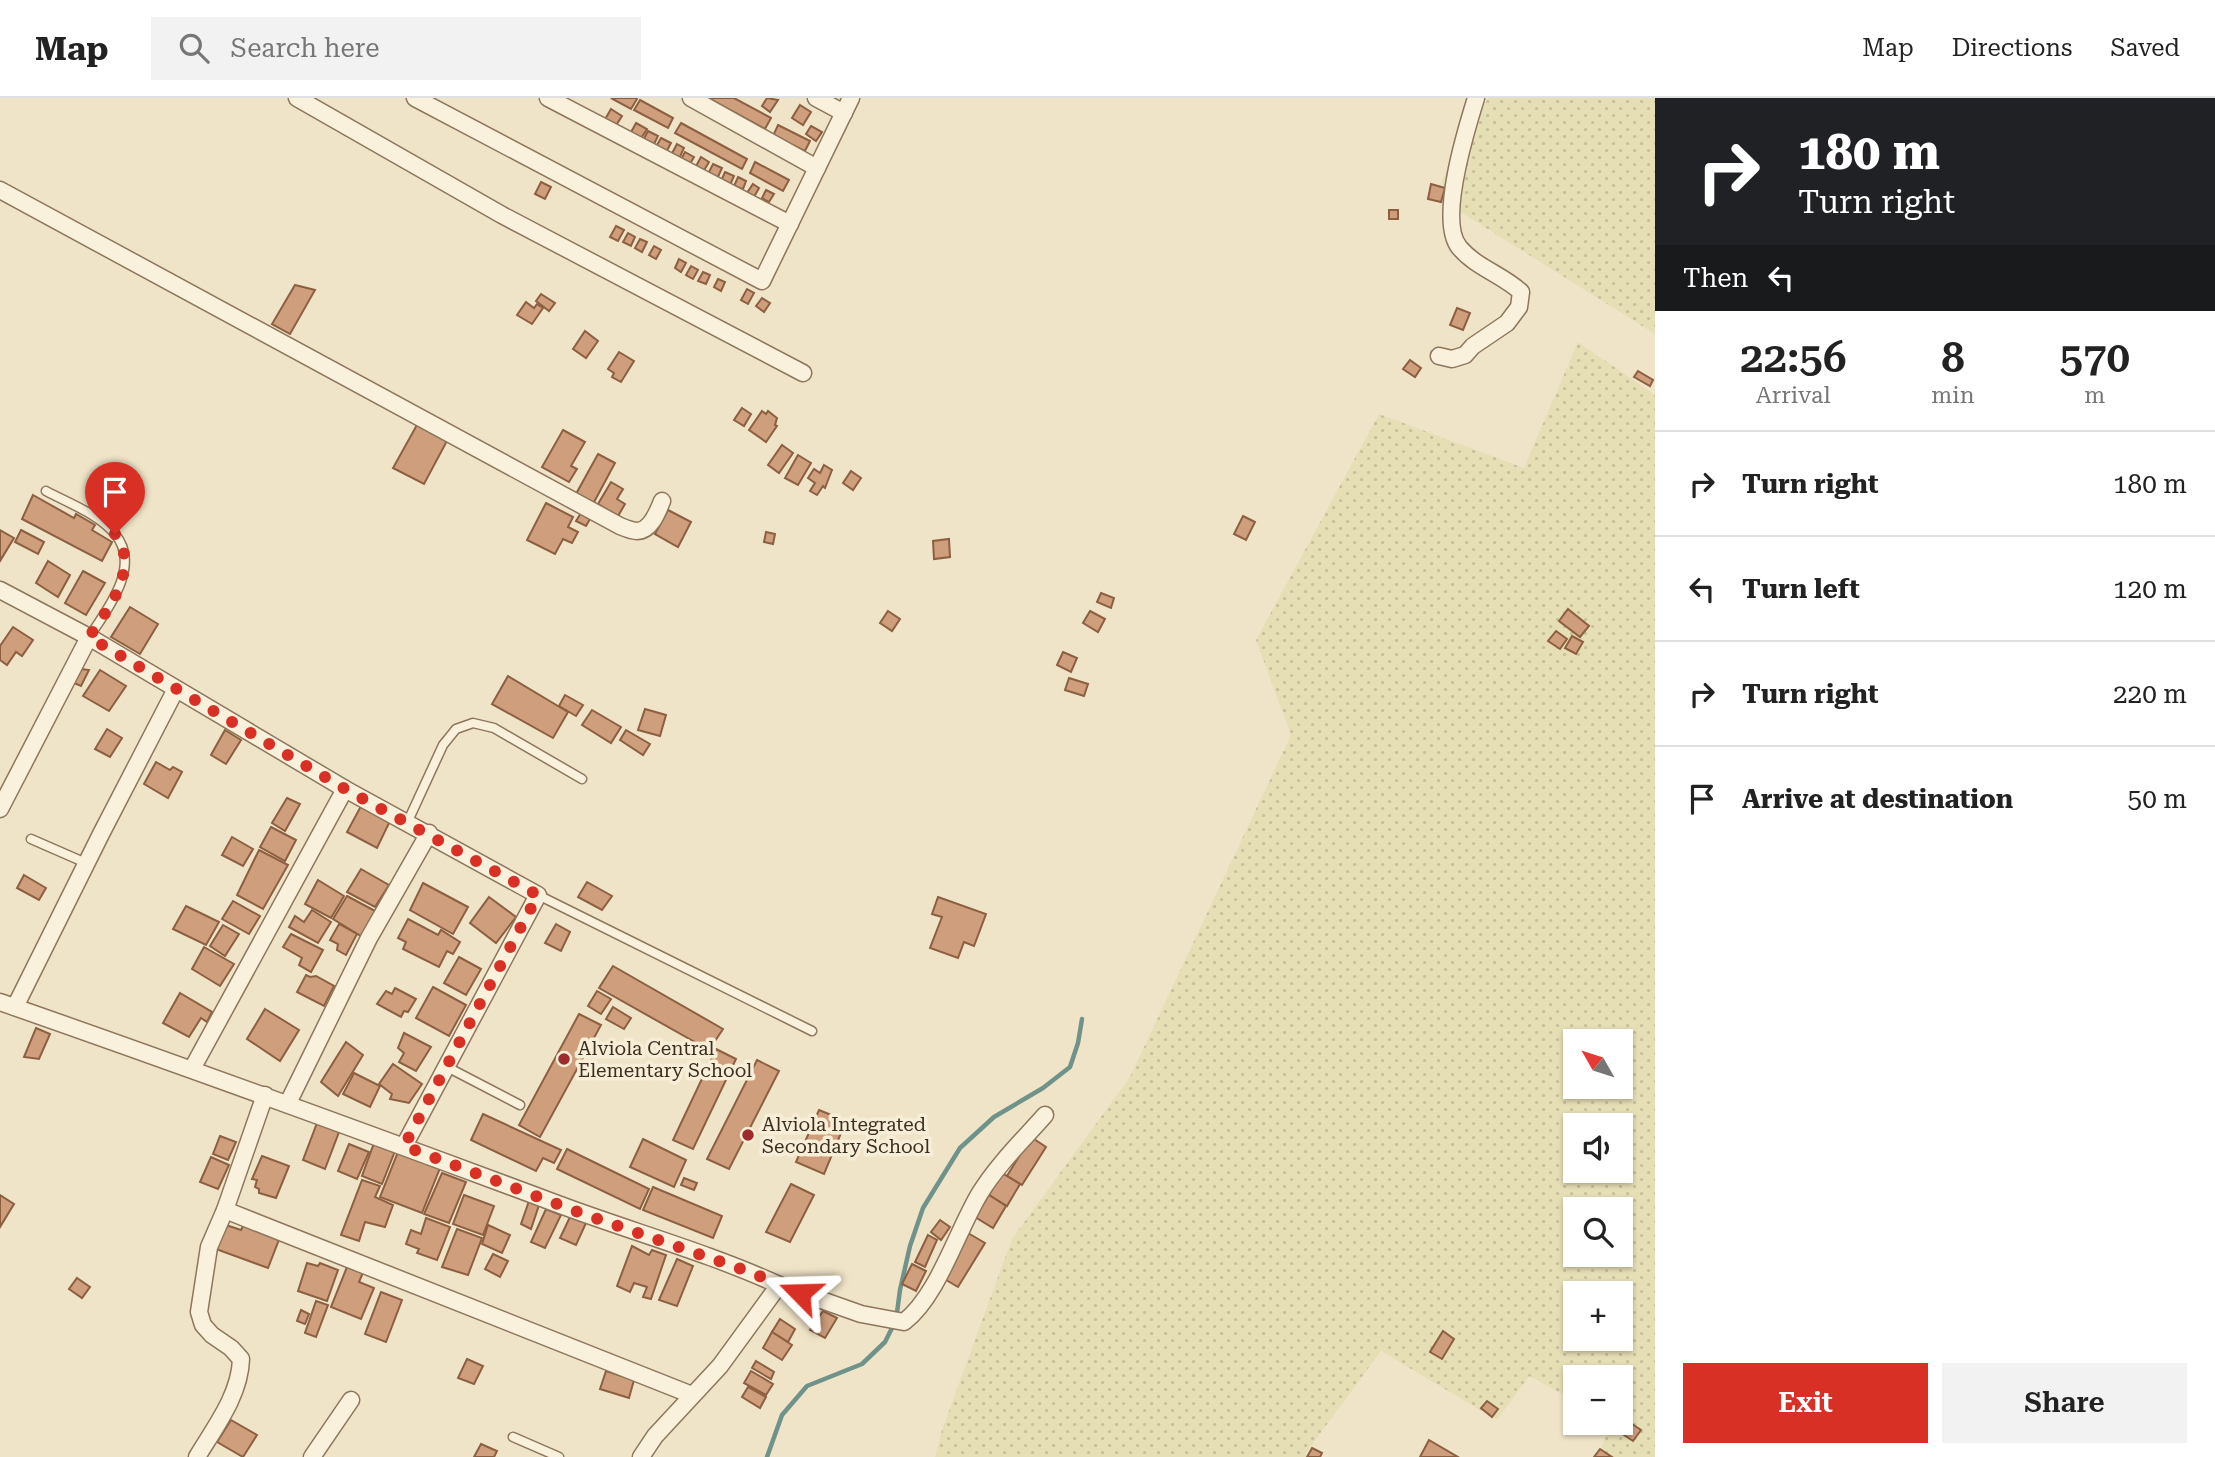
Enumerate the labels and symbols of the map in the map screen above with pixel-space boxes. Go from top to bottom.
pin [85,462,145,534]
north arrow [1563,1029,1633,1099]
place label: Alviola Central Elementary School [578,1037,752,1082]
marker: Alviola Central Elementary School [556,1051,572,1067]
place label: Alviola Integrated Secondary School [762,1113,930,1158]
marker: Alviola Integrated Secondary School [740,1127,756,1143]
position arrow [763,1256,837,1330]

